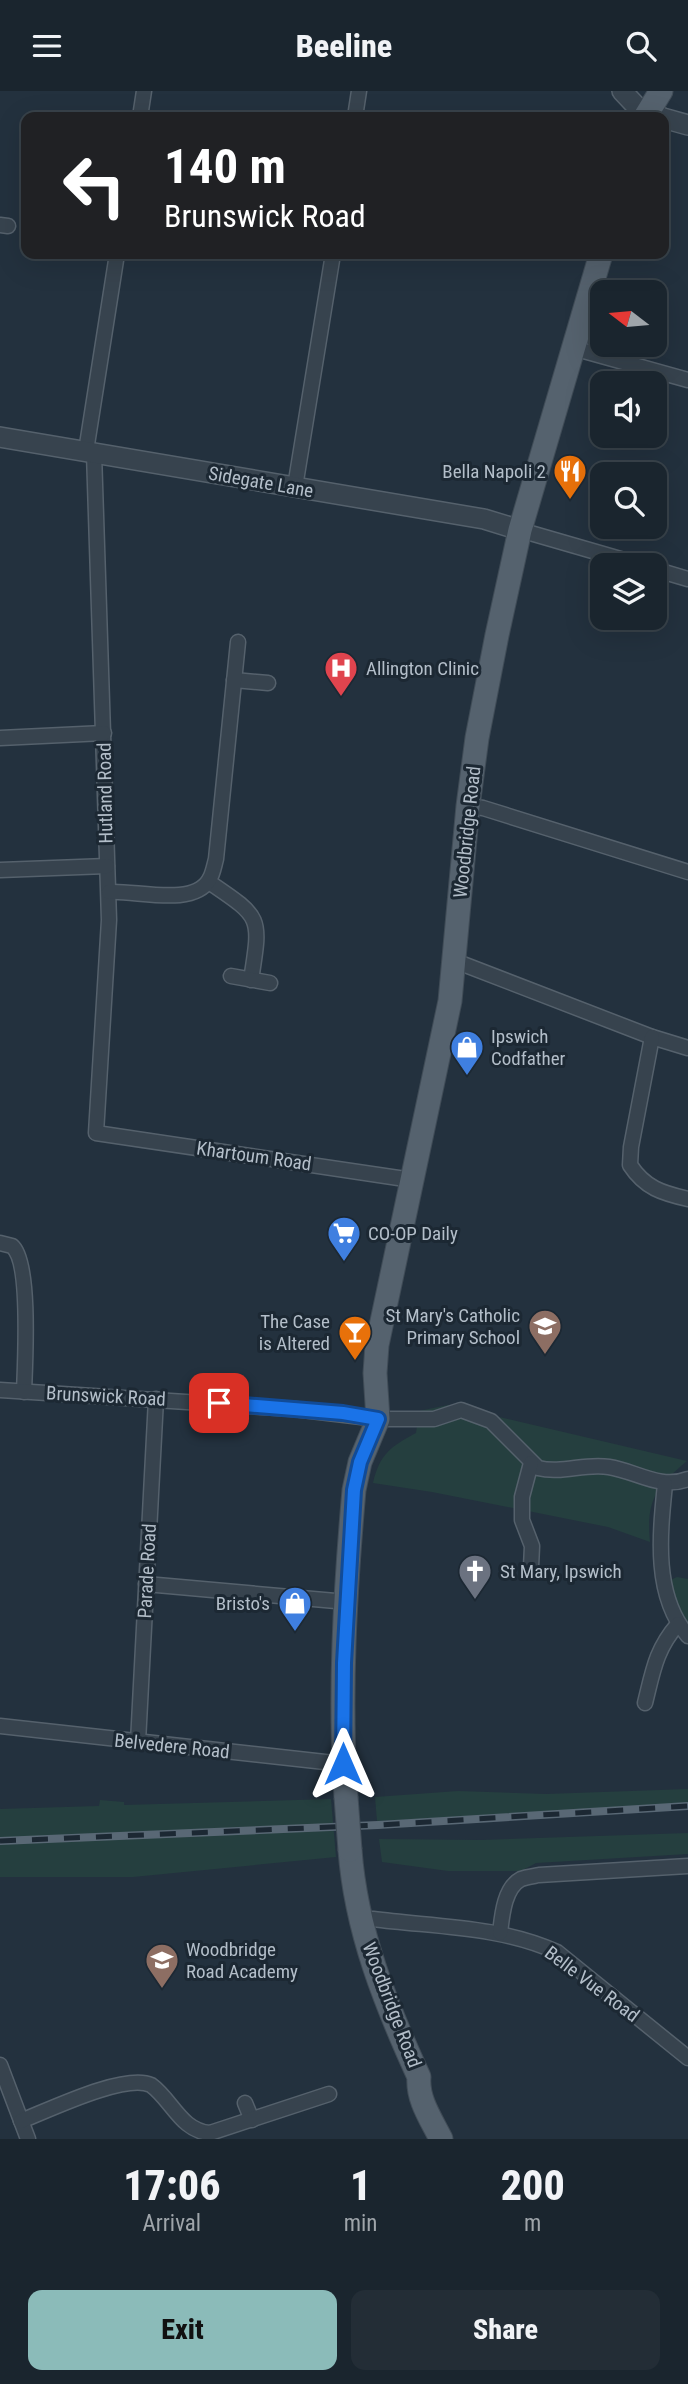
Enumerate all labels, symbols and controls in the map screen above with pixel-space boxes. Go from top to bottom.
icon: menu [28,27,66,65]
text: Beeline [296,27,392,65]
icon: search [622,27,660,65]
text: 140 m [164,138,286,195]
icon: left [49,140,140,231]
text: Brunswick Road [164,197,366,235]
north arrow [590,280,667,357]
map controls [590,280,667,630]
button: sound [590,371,667,448]
restaurant icon: Bella Napoli 2 [551,452,589,501]
place label: Bella Napoli 2 [442,460,546,483]
street label: Sidegate Lane [207,461,315,503]
button: search [590,462,667,539]
button: layers [590,553,667,630]
hospital icon: Allington Clinic [322,649,360,698]
place label: Allington Clinic [366,657,479,680]
street label: Hutland Road [93,742,117,844]
street label: Woodbridge Road [449,765,485,899]
place label: Ipswich Codfather [491,1025,566,1070]
shop icon: Ipswich Codfather [448,1028,486,1077]
street label: Khartoum Road [195,1137,313,1175]
supermarket icon: CO-OP Daily [325,1214,363,1263]
place label: CO-OP Daily [368,1222,458,1245]
place label: St Mary's Catholic Primary School [385,1304,520,1349]
school or university icon: St Mary's Catholic Primary School [526,1307,564,1356]
place label: The Case is Altered [259,1310,330,1355]
bar icon: The Case is Altered [336,1313,374,1362]
pin [189,1373,249,1433]
street label: Brunswick Road [46,1381,166,1411]
icon: arrive [200,1384,238,1422]
street label: Parade Road [133,1523,161,1619]
church icon: St Mary, Ipswich [456,1552,494,1601]
place label: St Mary, Ipswich [500,1560,622,1583]
shop icon: Bristo's [276,1584,314,1633]
place label: Bristo's [216,1592,270,1615]
position arrow [306,1727,380,1801]
street label: Belvedere Road [113,1729,231,1763]
place label: Woodbridge Road Academy [186,1938,298,1983]
street label: Woodbridge Road [358,1939,426,2071]
school or university icon: Woodbridge Road Academy [143,1941,181,1990]
street label: Belle Vue Road [540,1941,644,2027]
text: 17:06 [123,2161,220,2210]
text: 1 [350,2161,371,2210]
text: 200 [501,2161,565,2210]
text: Arrival [143,2210,201,2237]
text: min [344,2210,377,2237]
text: m [524,2210,541,2237]
button: Exit [28,2290,337,2370]
button: Share [351,2290,660,2370]

